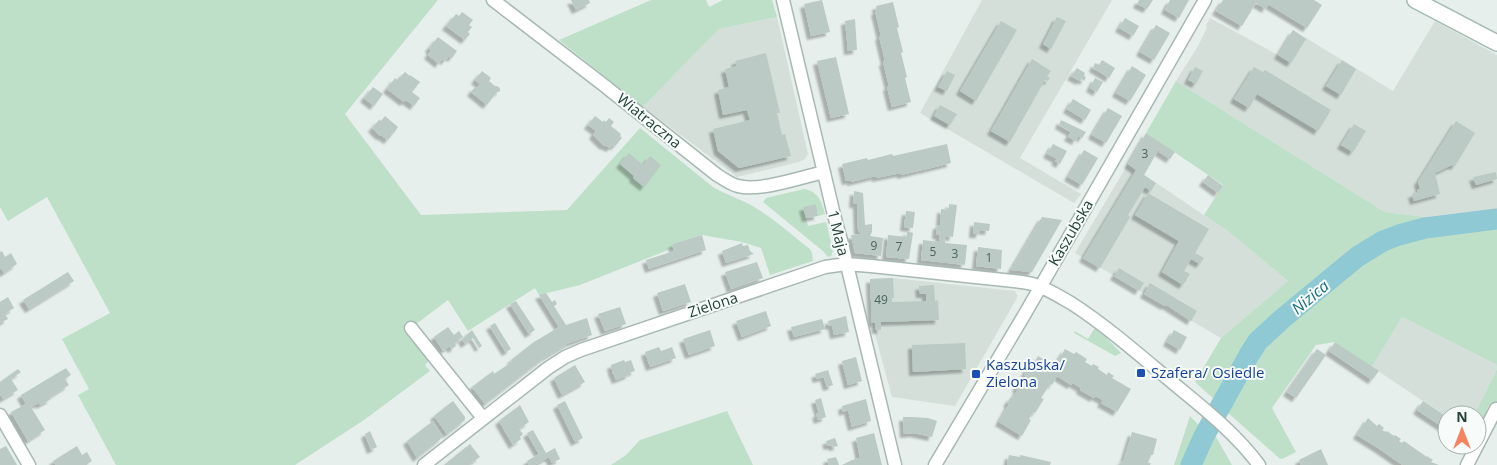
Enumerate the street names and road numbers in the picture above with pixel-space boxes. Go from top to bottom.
street label: Wiatraczna [613,88,686,152]
street label: Kaszubska [1043,196,1097,269]
street label: 1 Maja [824,208,854,258]
street label: Zielona [685,287,740,321]

